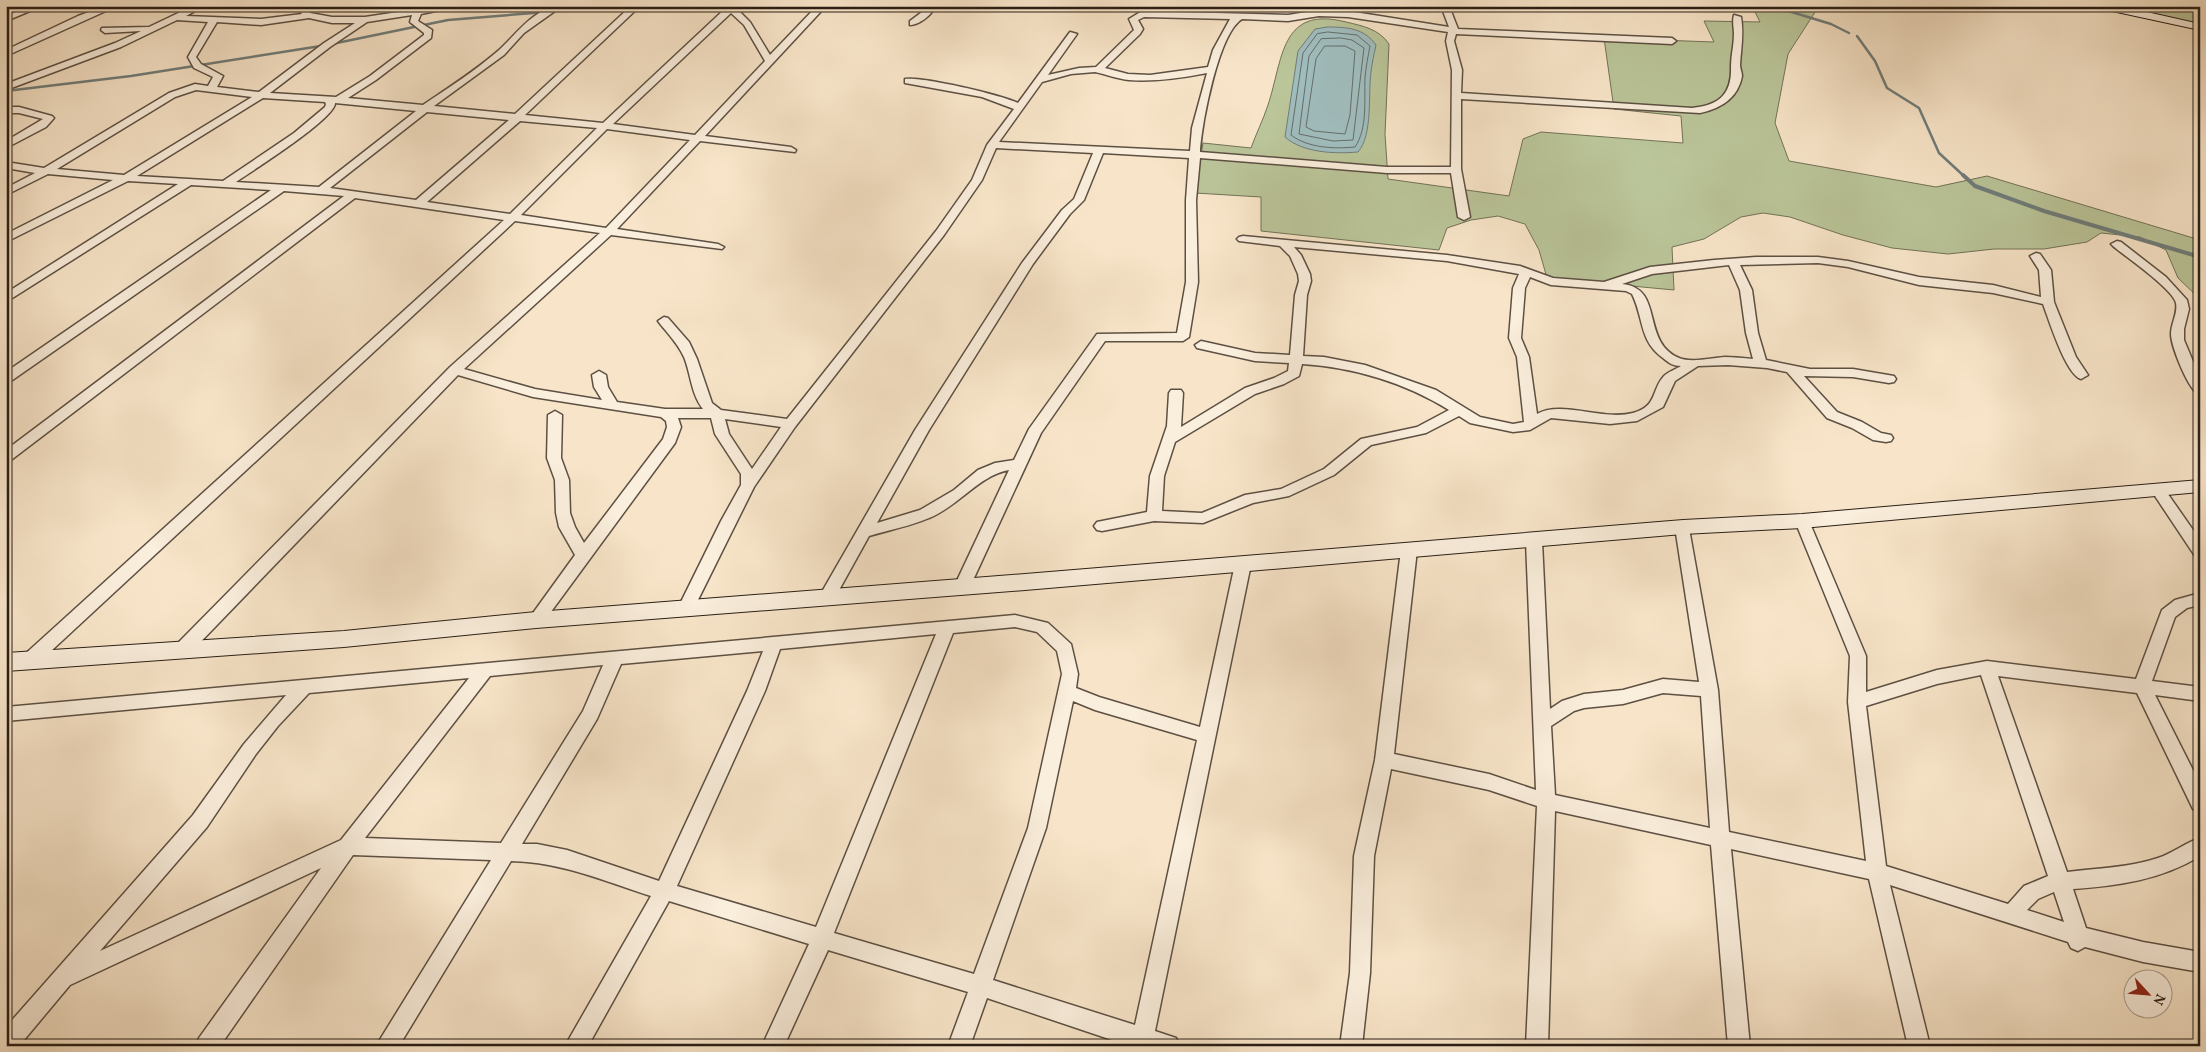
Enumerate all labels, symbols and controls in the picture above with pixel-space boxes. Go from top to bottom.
north arrow [2124,970,2174,1020]
text: N [2148,990,2169,1008]

